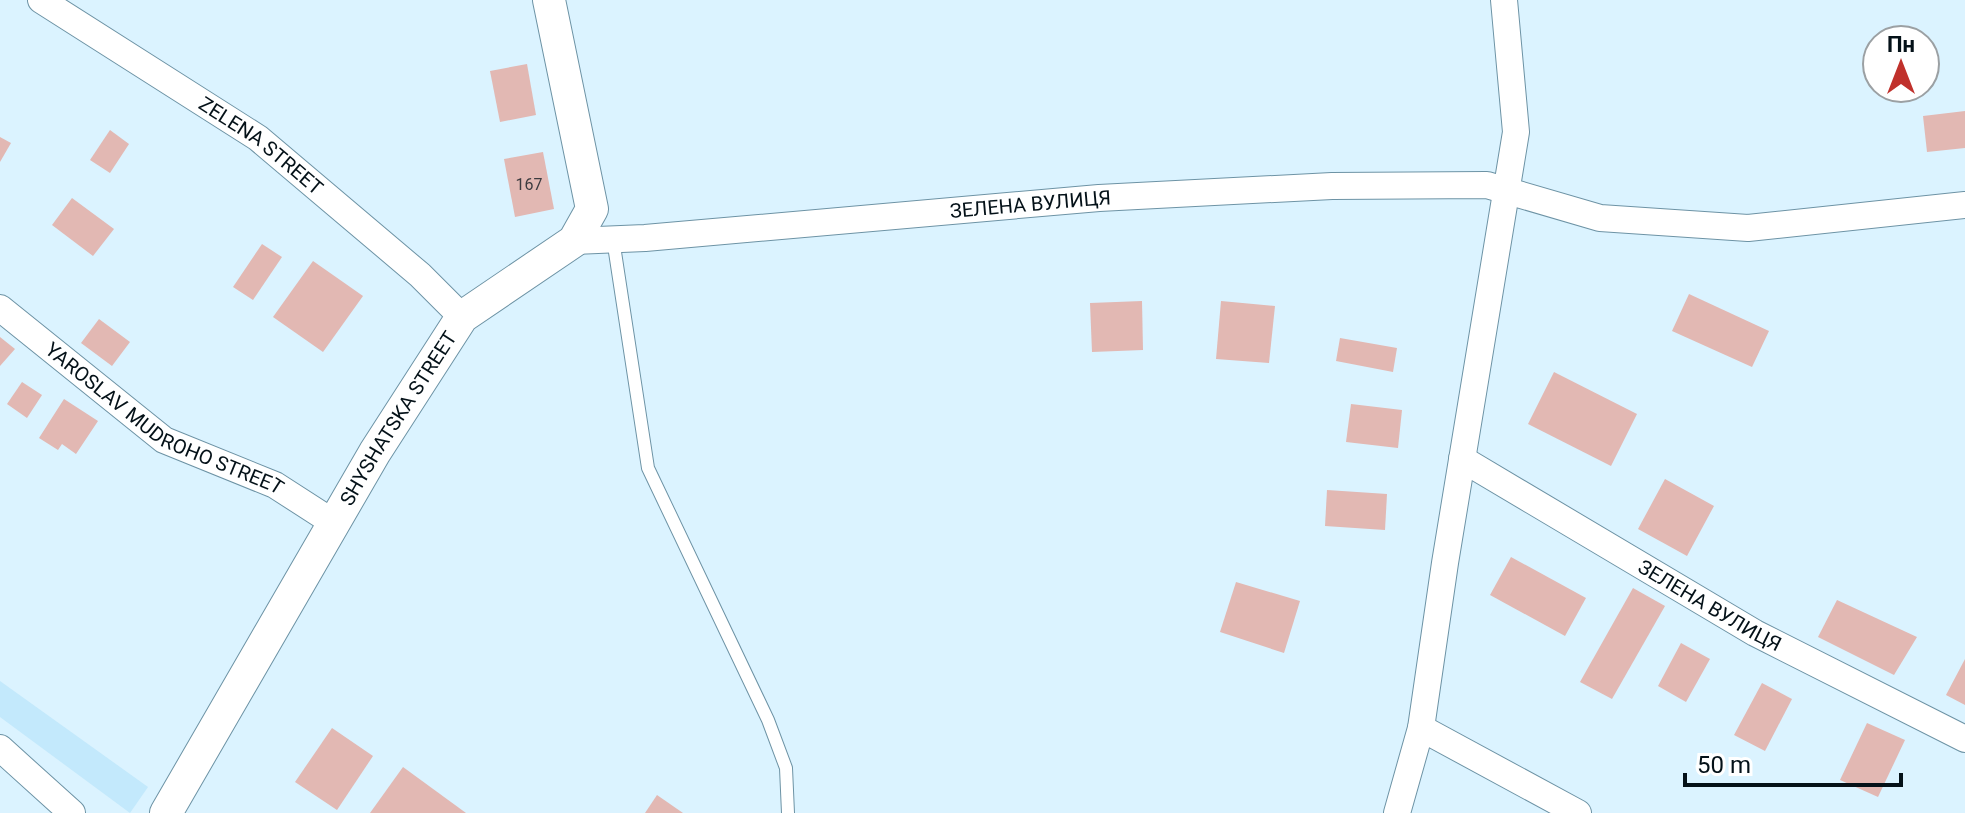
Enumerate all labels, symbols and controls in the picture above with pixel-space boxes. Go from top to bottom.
north arrow [1861,24,1941,104]
text: Пн [1887,32,1915,57]
street label: ZELENA STREET [194,92,328,200]
house number: 167 [516,175,542,194]
street label: ЗЕЛЕНА ВУЛИЦЯ [949,185,1112,223]
street label: SHYSHATSKA STREET [335,327,462,510]
street label: YAROSLAV MUDROHO STREET [41,337,288,499]
street label: ЗЕЛЕНА ВУЛИЦЯ [1634,555,1785,656]
scale bar [1685,737,1901,787]
text: 50 m [1697,751,1751,779]

